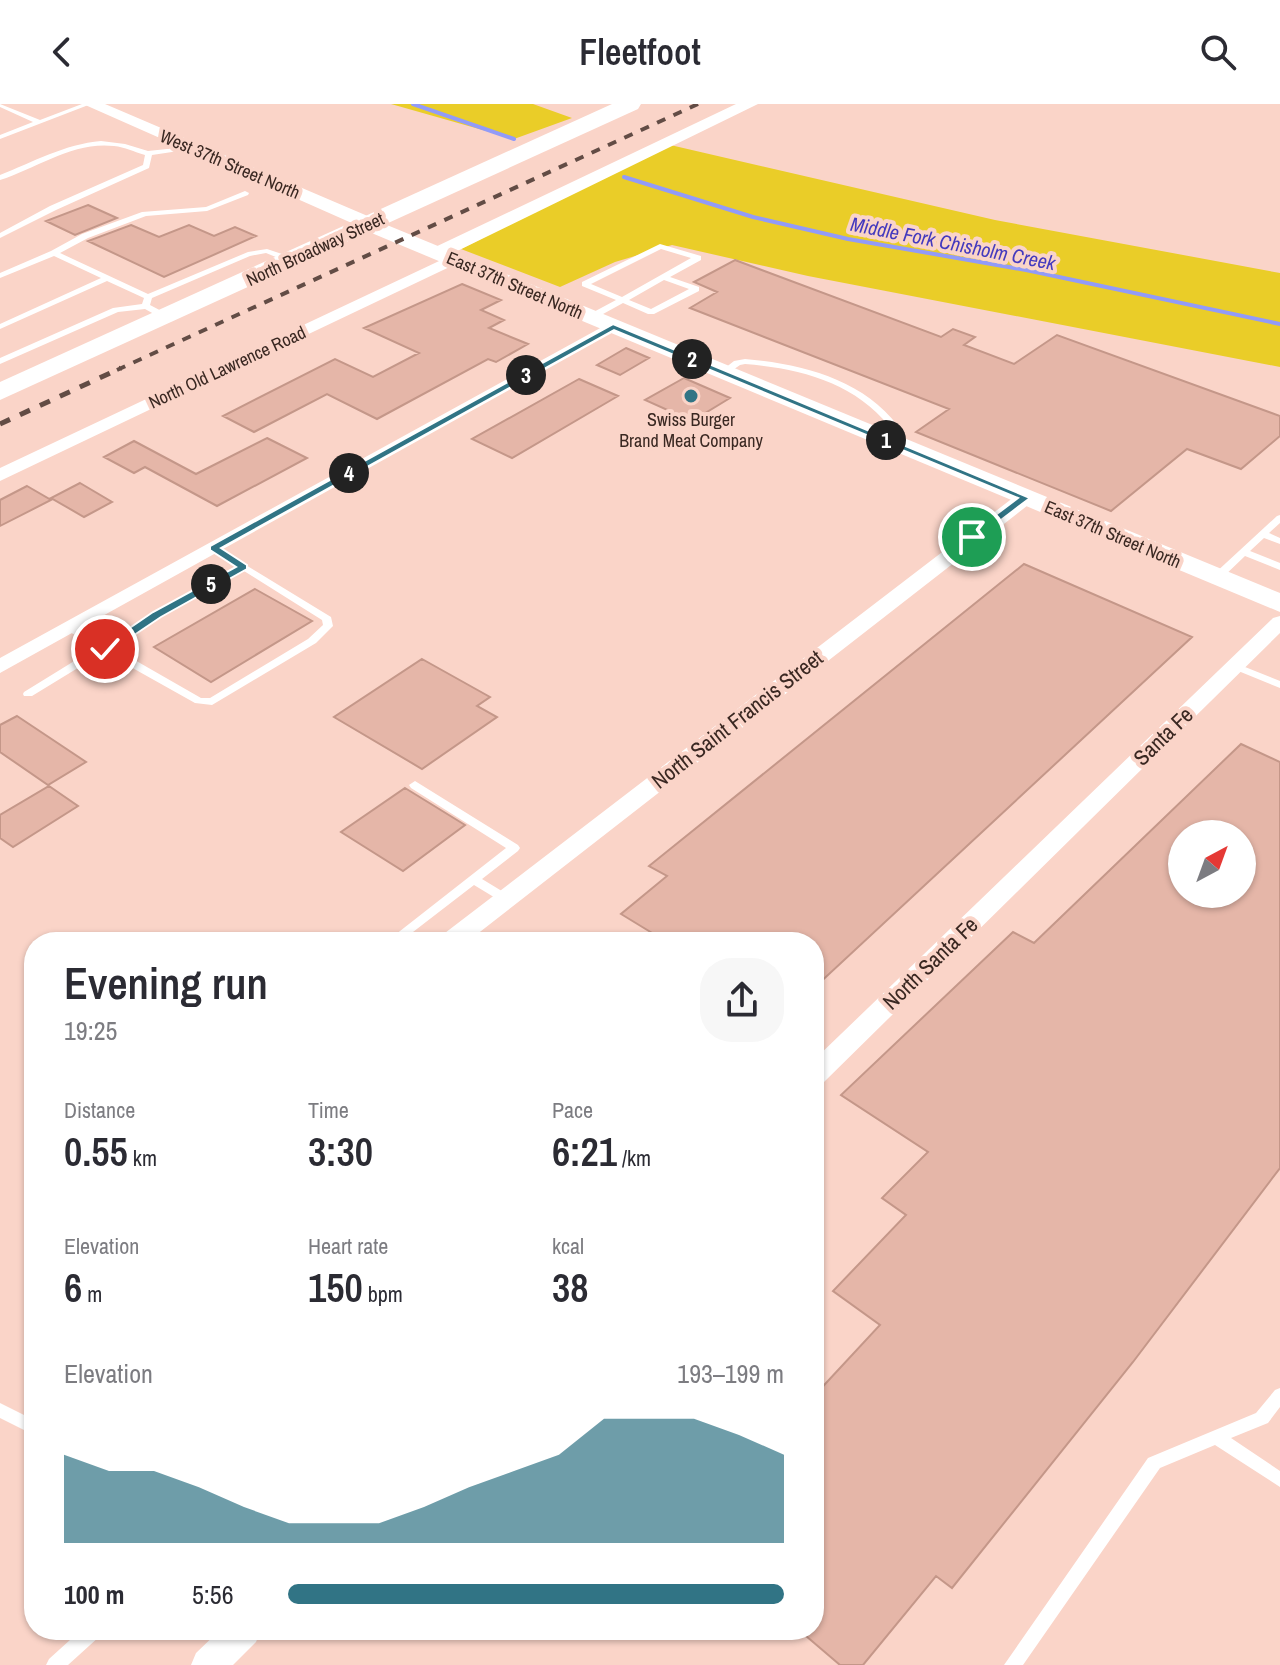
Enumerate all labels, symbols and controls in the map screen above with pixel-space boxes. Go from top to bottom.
text: Fleetfoot [579,28,701,76]
icon: back [40,30,84,74]
icon: search [1196,30,1240,74]
street label: West 37th Street North [156,123,304,205]
street label: North Broadway Street [242,206,388,292]
water label: Middle Fork Chisholm Creek [848,210,1058,276]
street label: East 37th Street North [443,245,587,325]
street label: North Old Lawrence Road [144,320,310,414]
pin: 2 [672,339,712,379]
text: 2 [687,344,697,374]
pin: 3 [506,355,546,395]
text: 3 [521,360,531,390]
marker: Swiss Burger Brand Meat Company [682,387,700,405]
place label: Swiss Burger Brand Meat Company [619,407,763,453]
pin: 1 [866,420,906,460]
text: 1 [881,425,891,455]
pin: 4 [329,453,369,493]
text: 4 [344,458,354,488]
street label: East 37th Street North [1041,494,1185,574]
pin [938,503,1006,571]
icon: arrive [950,515,994,559]
pin: 5 [191,564,231,604]
text: 5 [206,569,216,599]
pin [71,615,139,683]
icon: check [83,627,127,671]
street label: North Saint Francis Street [645,643,829,795]
street label: Santa Fe [1127,700,1199,772]
north arrow [1168,820,1256,908]
map controls [1168,820,1256,908]
street label: North Santa Fe [876,910,984,1016]
text: Evening run [64,953,268,1013]
button: share [700,958,784,1042]
text: 19:25 [64,1013,117,1048]
text: Distance [64,1095,135,1125]
text: Time [308,1095,349,1125]
text: Pace [552,1095,593,1125]
text: 0.55 [64,1125,128,1178]
text: 3:30 [308,1125,373,1178]
text: 6:21 [552,1125,617,1178]
text: km [128,1143,157,1173]
text: /km [617,1143,651,1173]
text: Elevation [64,1231,139,1261]
text: Heart rate [308,1231,388,1261]
text: kcal [552,1231,584,1261]
text: 6 [64,1261,82,1314]
text: 150 [308,1261,363,1314]
text: 38 [552,1261,588,1314]
text: m [82,1279,102,1309]
text: bpm [363,1279,403,1309]
text: Elevation [64,1356,153,1391]
text: 193–199 m [677,1356,784,1391]
text: 100 m [64,1577,124,1612]
text: 5:56 [192,1577,234,1612]

